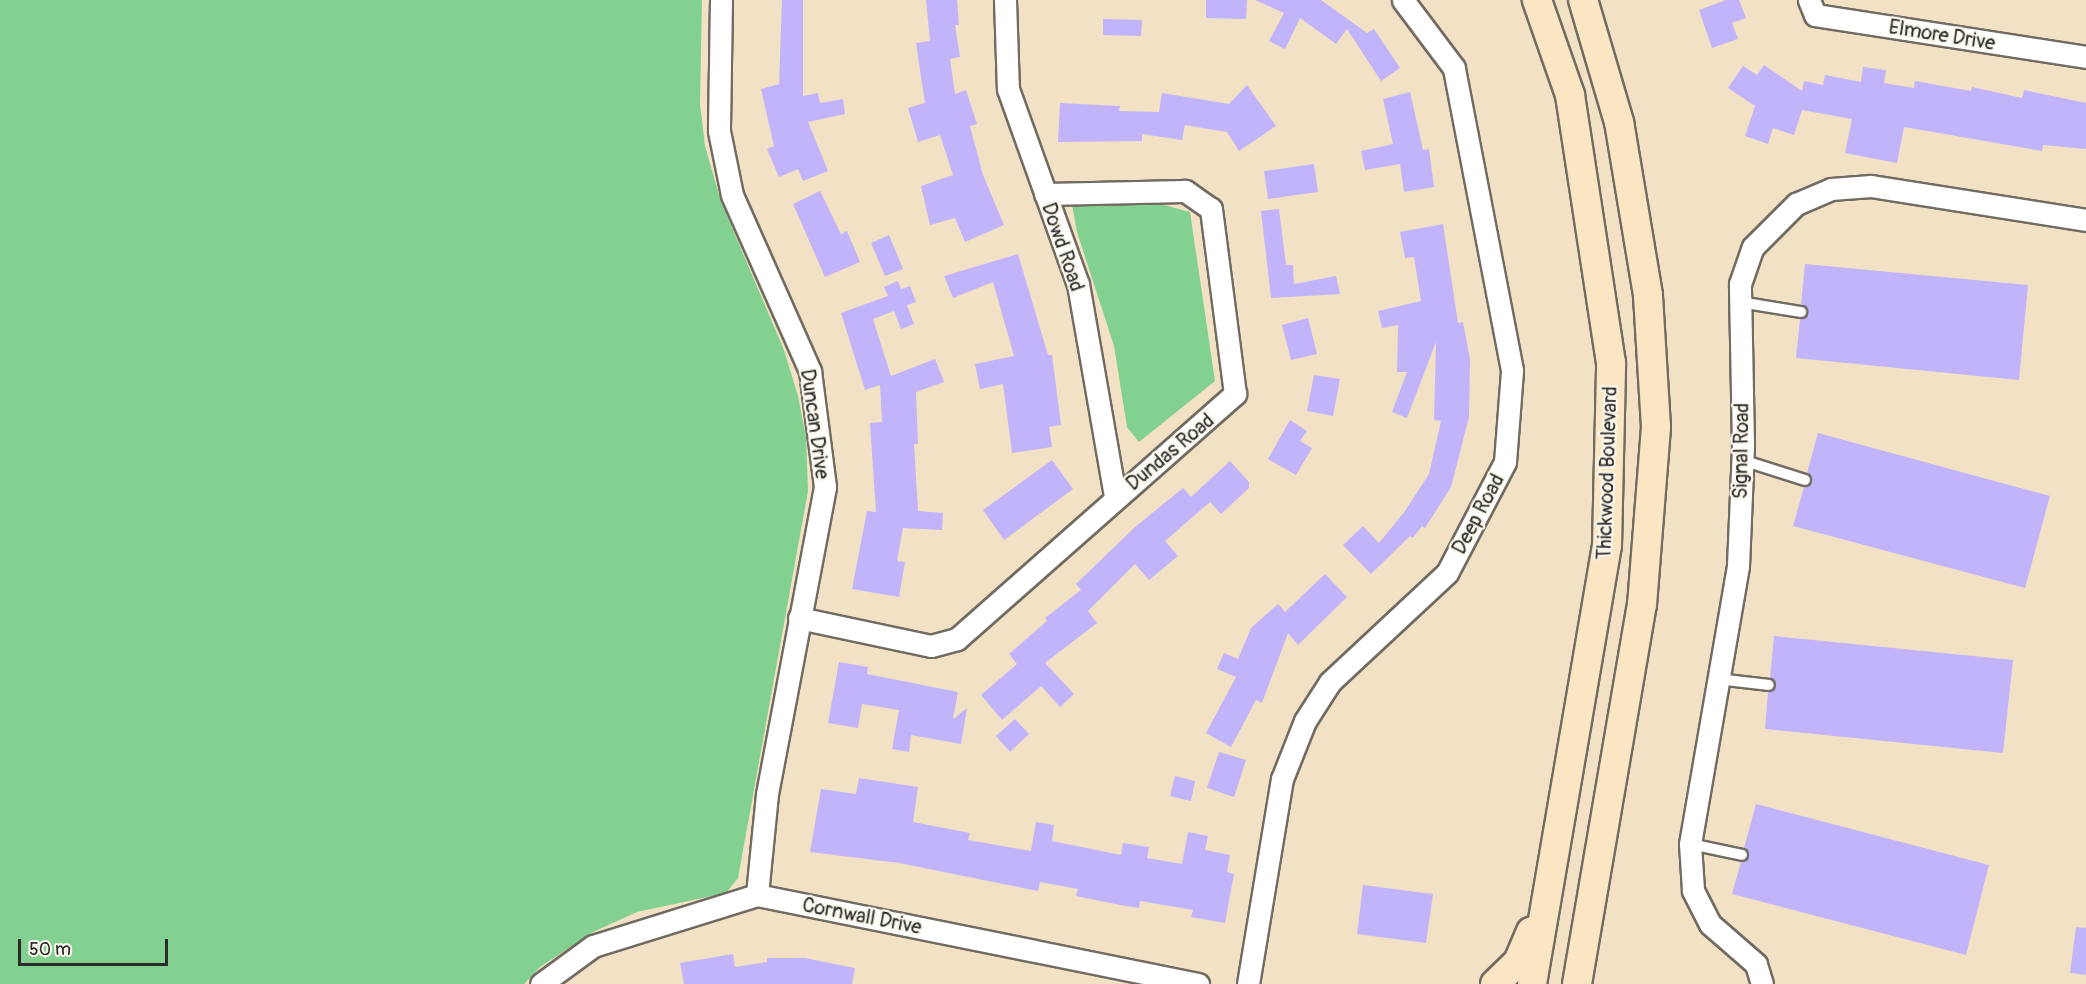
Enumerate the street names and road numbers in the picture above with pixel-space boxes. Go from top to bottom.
street label: Elmore Drive [1887,15,1997,55]
street label: Dowd Road [1037,200,1089,294]
street label: Duncan Drive [795,367,835,481]
street label: Thickwood Boulevard [1592,386,1622,560]
street label: Signal Road [1728,403,1754,499]
street label: Dundas Road [1121,408,1219,496]
street label: Deep Road [1447,470,1509,558]
street label: Cornwall Drive [800,893,924,939]

